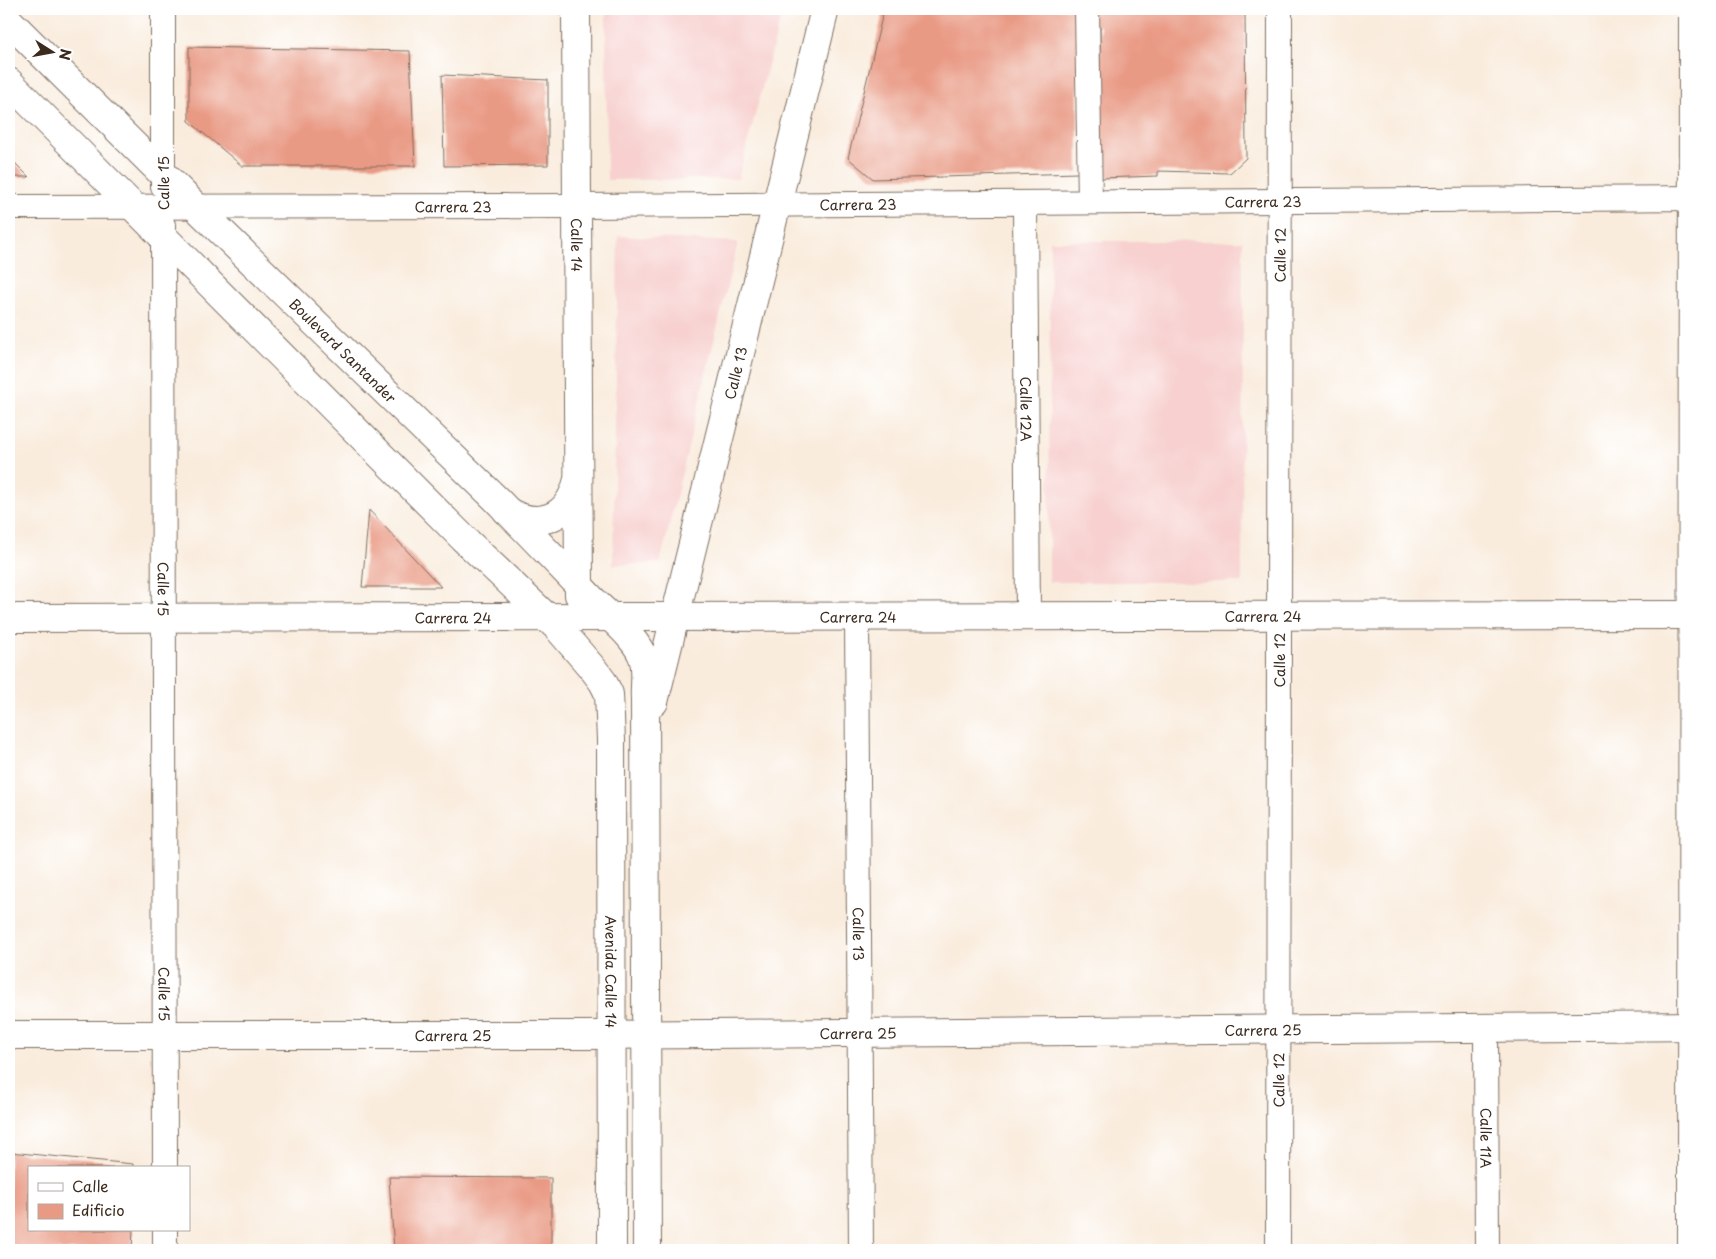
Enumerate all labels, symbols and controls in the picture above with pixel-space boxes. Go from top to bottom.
north arrow [28,28,78,78]
text: N [54,47,77,62]
street label: Calle 15 [153,156,174,210]
street label: Carrera 23 [1224,190,1302,212]
street label: Carrera 23 [819,193,897,215]
street label: Carrera 23 [414,196,492,217]
street label: Calle 14 [567,218,588,272]
street label: Calle 12 [1269,228,1290,282]
street label: Boulevard Santander [285,293,402,408]
street label: Calle 13 [719,344,752,402]
street label: Calle 12A [1016,376,1037,442]
street label: Calle 15 [153,562,174,616]
street label: Carrera 24 [1224,605,1302,626]
street label: Carrera 24 [819,606,897,627]
street label: Carrera 24 [414,607,492,628]
street label: Calle 12 [1268,633,1289,687]
street label: Calle 13 [848,907,870,961]
street label: Avenida Calle 14 [601,915,622,1028]
street label: Calle 15 [154,967,175,1021]
street label: Carrera 25 [1224,1019,1302,1040]
street label: Carrera 25 [819,1022,897,1044]
street label: Carrera 25 [415,1025,491,1046]
street label: Calle 12 [1268,1053,1289,1107]
street label: Calle 11A [1476,1108,1497,1169]
legend [28,1166,190,1232]
text: Calle [72,1174,109,1197]
text: Edificio [72,1198,125,1221]

